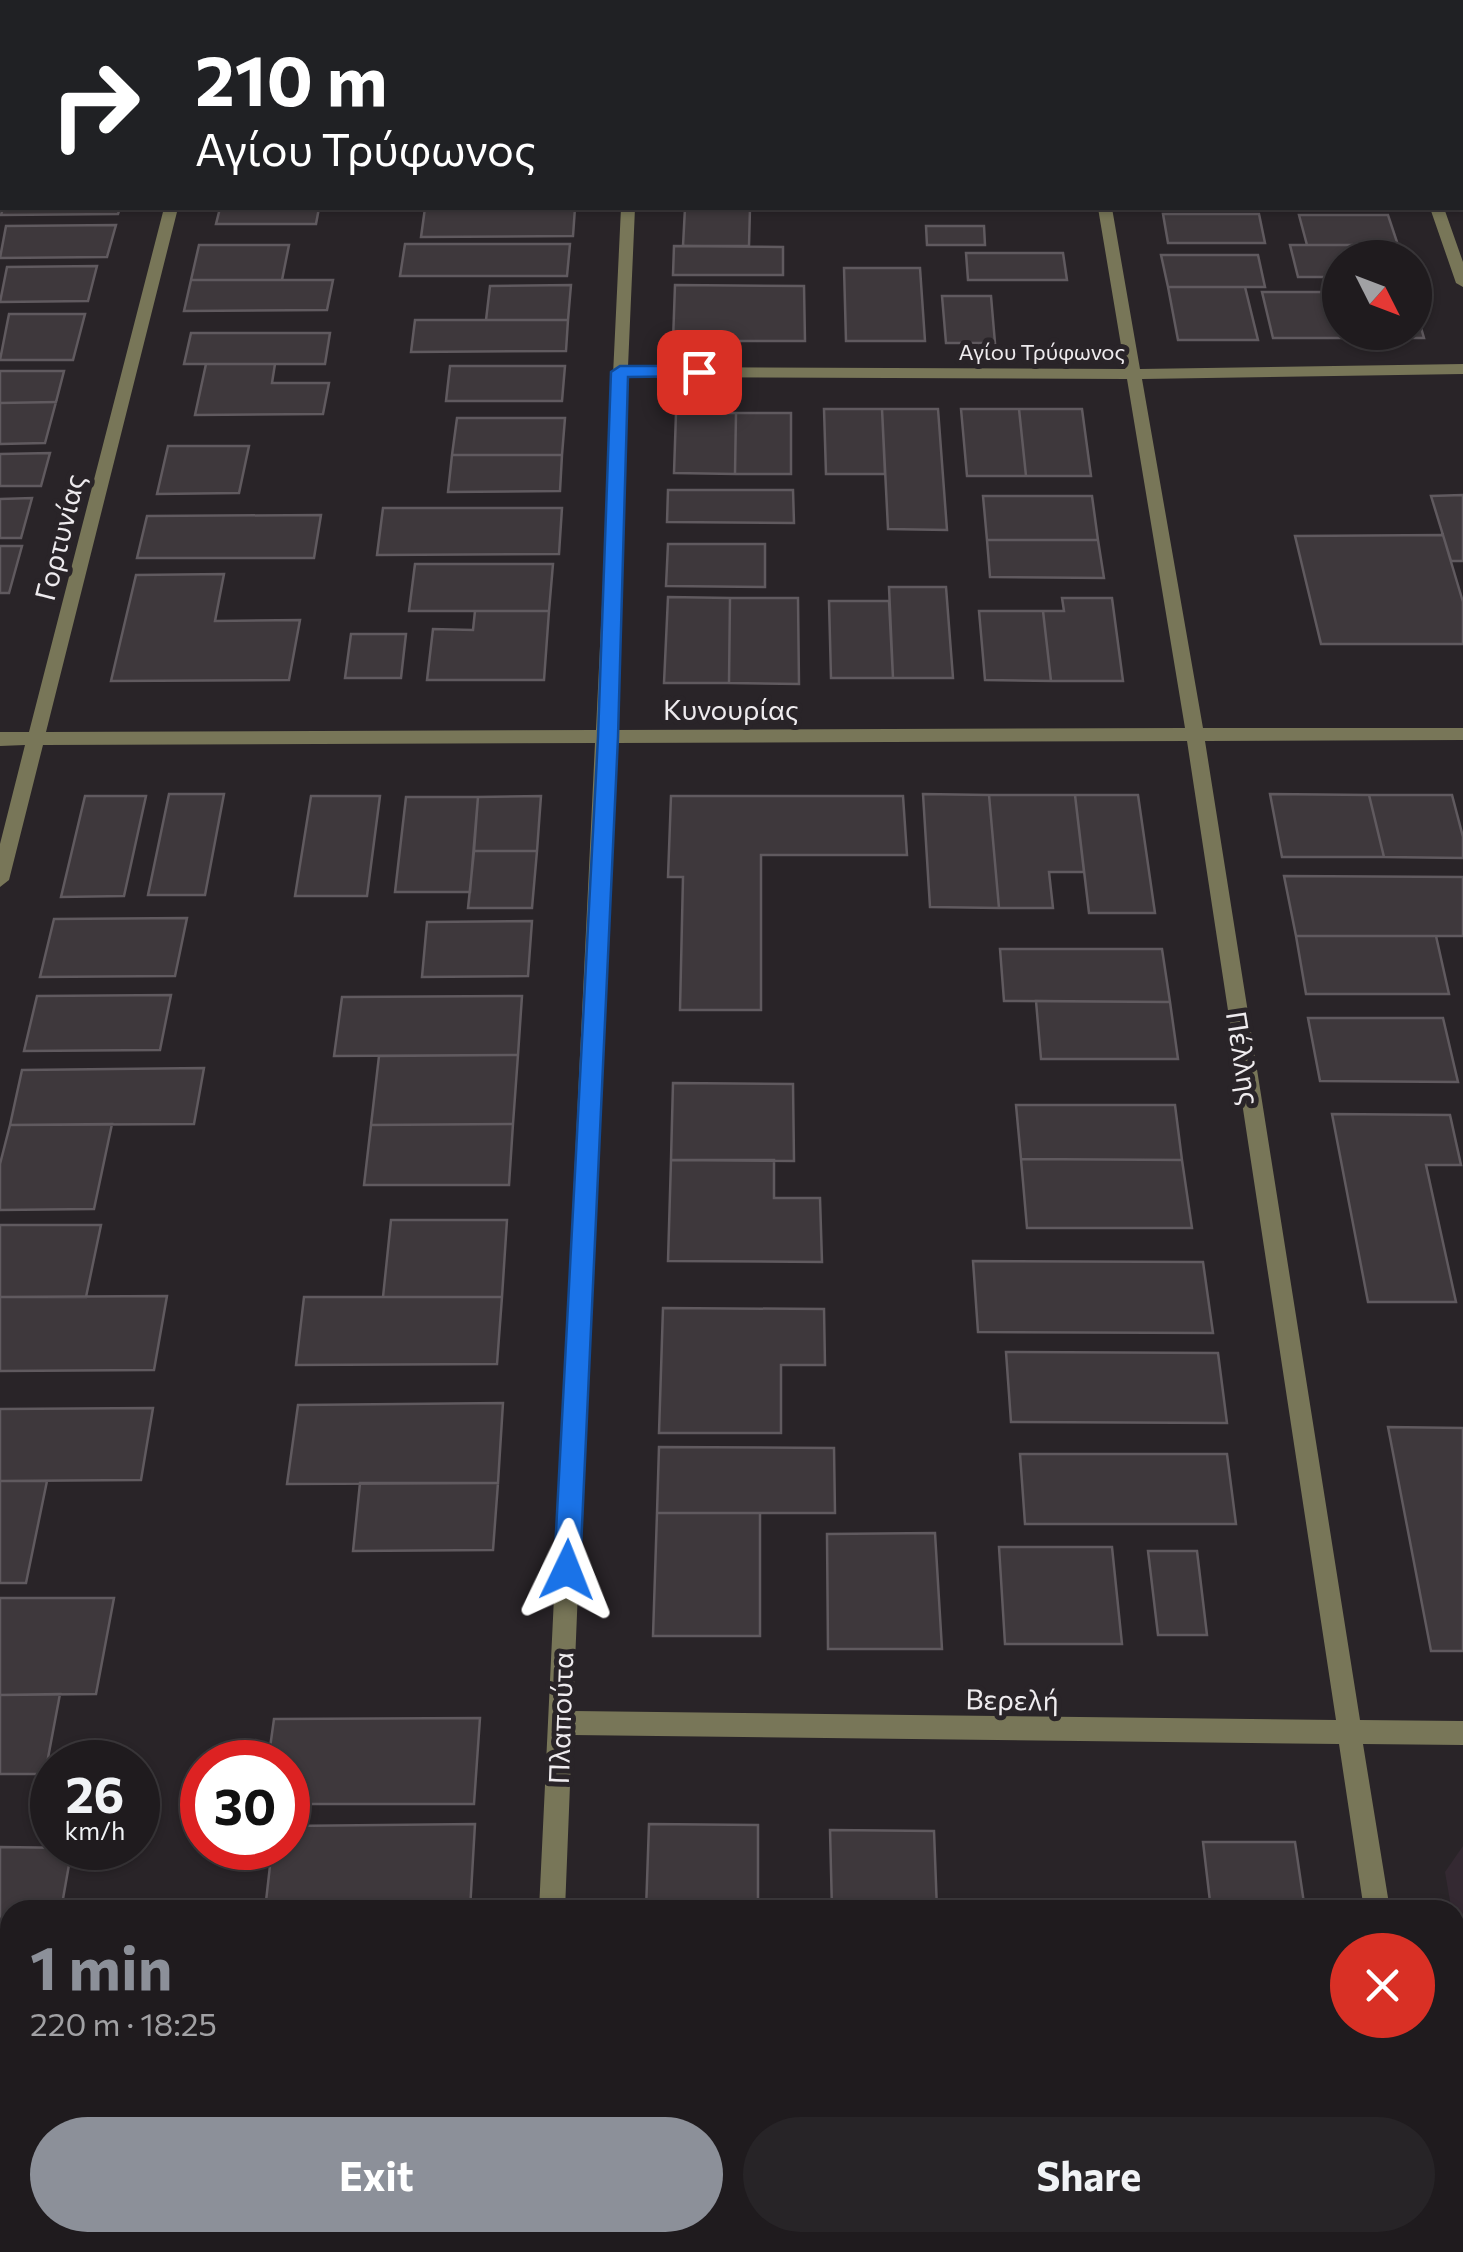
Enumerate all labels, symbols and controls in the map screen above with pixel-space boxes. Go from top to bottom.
text: 210 m [195,35,387,120]
icon: right [30,40,160,170]
text: Αγίου Τρύφωνος [195,120,536,175]
north arrow [1322,240,1432,350]
map controls [1322,240,1432,350]
pin [657,330,742,415]
street label: Αγίου Τρύφωνος [959,338,1125,365]
icon: arrive [672,345,727,400]
street label: Γορτυνίας [27,470,91,604]
street label: Κυνουρίας [663,692,799,726]
street label: Πέλλης [1220,1009,1268,1107]
position arrow [515,1518,619,1622]
street label: Πλαπούτα [541,1651,579,1785]
street label: Βερελή [965,1681,1059,1717]
speed limit sign: 30 [180,1740,310,1870]
text: 26 [65,1762,124,1823]
text: km/h [65,1815,125,1845]
text: 1 min [30,1929,172,2002]
button: close [1330,1933,1435,2038]
text: 220 m · 18:25 [30,2003,217,2043]
button: Exit [30,2117,723,2232]
button: Share [743,2117,1435,2232]

